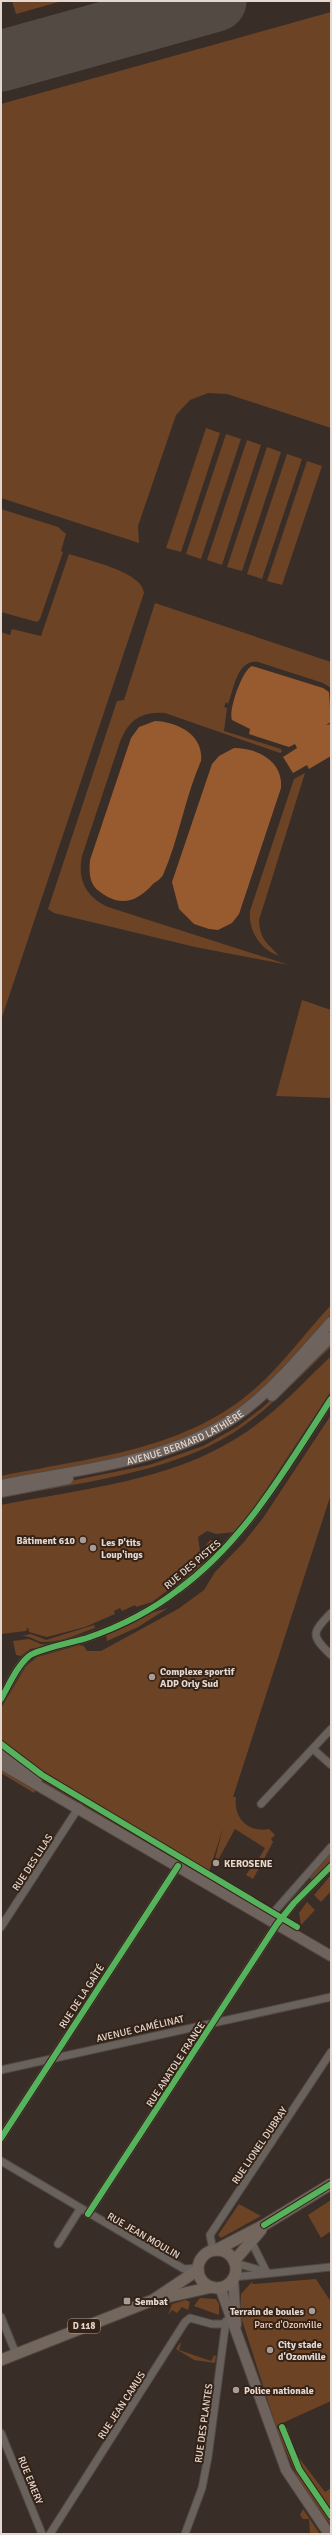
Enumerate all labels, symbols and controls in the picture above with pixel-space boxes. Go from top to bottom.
street label: AVENUE BERNARD LATHIÈRE [125,1408,246,1468]
place label: Bâtiment 610 [16,1535,76,1547]
marker: Bâtiment 610 [78,1535,88,1545]
place label: Les P'tits Loup'ings [101,1537,143,1561]
street label: RUE DES PISTES [162,1537,224,1592]
marker: Les P'tits Loup'ings [88,1543,98,1553]
place label: Complexe sportif ADP Orly Sud [160,1666,236,1690]
marker: Complexe sportif ADP Orly Sud [147,1672,157,1682]
street label: RUE DES LILAS [10,1832,56,1893]
marker: KEROSENE [211,1858,221,1868]
place label: KEROSENE [224,1858,273,1870]
street label: RUE DE LA GAÎTÉ [56,1961,107,2031]
street label: AVENUE CAMÉLINAT [95,2012,185,2045]
street label: RUE ANATOLE FRANCE [144,2020,208,2109]
street label: RUE LIONEL DUBRAY [229,2105,290,2187]
street label: RUE JEAN MOULIN [105,2210,182,2262]
marker: Sembat [122,2296,132,2306]
place label: Sembat [135,2296,168,2308]
place label: Terrain de boules [230,2306,305,2318]
marker: Terrain de boules [307,2306,317,2316]
road number: D 118 [68,2319,100,2333]
park label: Parc d'Ozonville [254,2319,322,2331]
place label: City stade d'Ozonville [278,2339,326,2363]
marker: City stade d'Ozonville [265,2345,275,2355]
street label: RUE JEAN CAMUS [96,2369,148,2442]
street label: RUE DES PLANTES [192,2382,216,2464]
marker: Police nationale [231,2385,241,2395]
place label: Police nationale [244,2385,314,2397]
street label: RUE EMERY [15,2455,45,2506]

